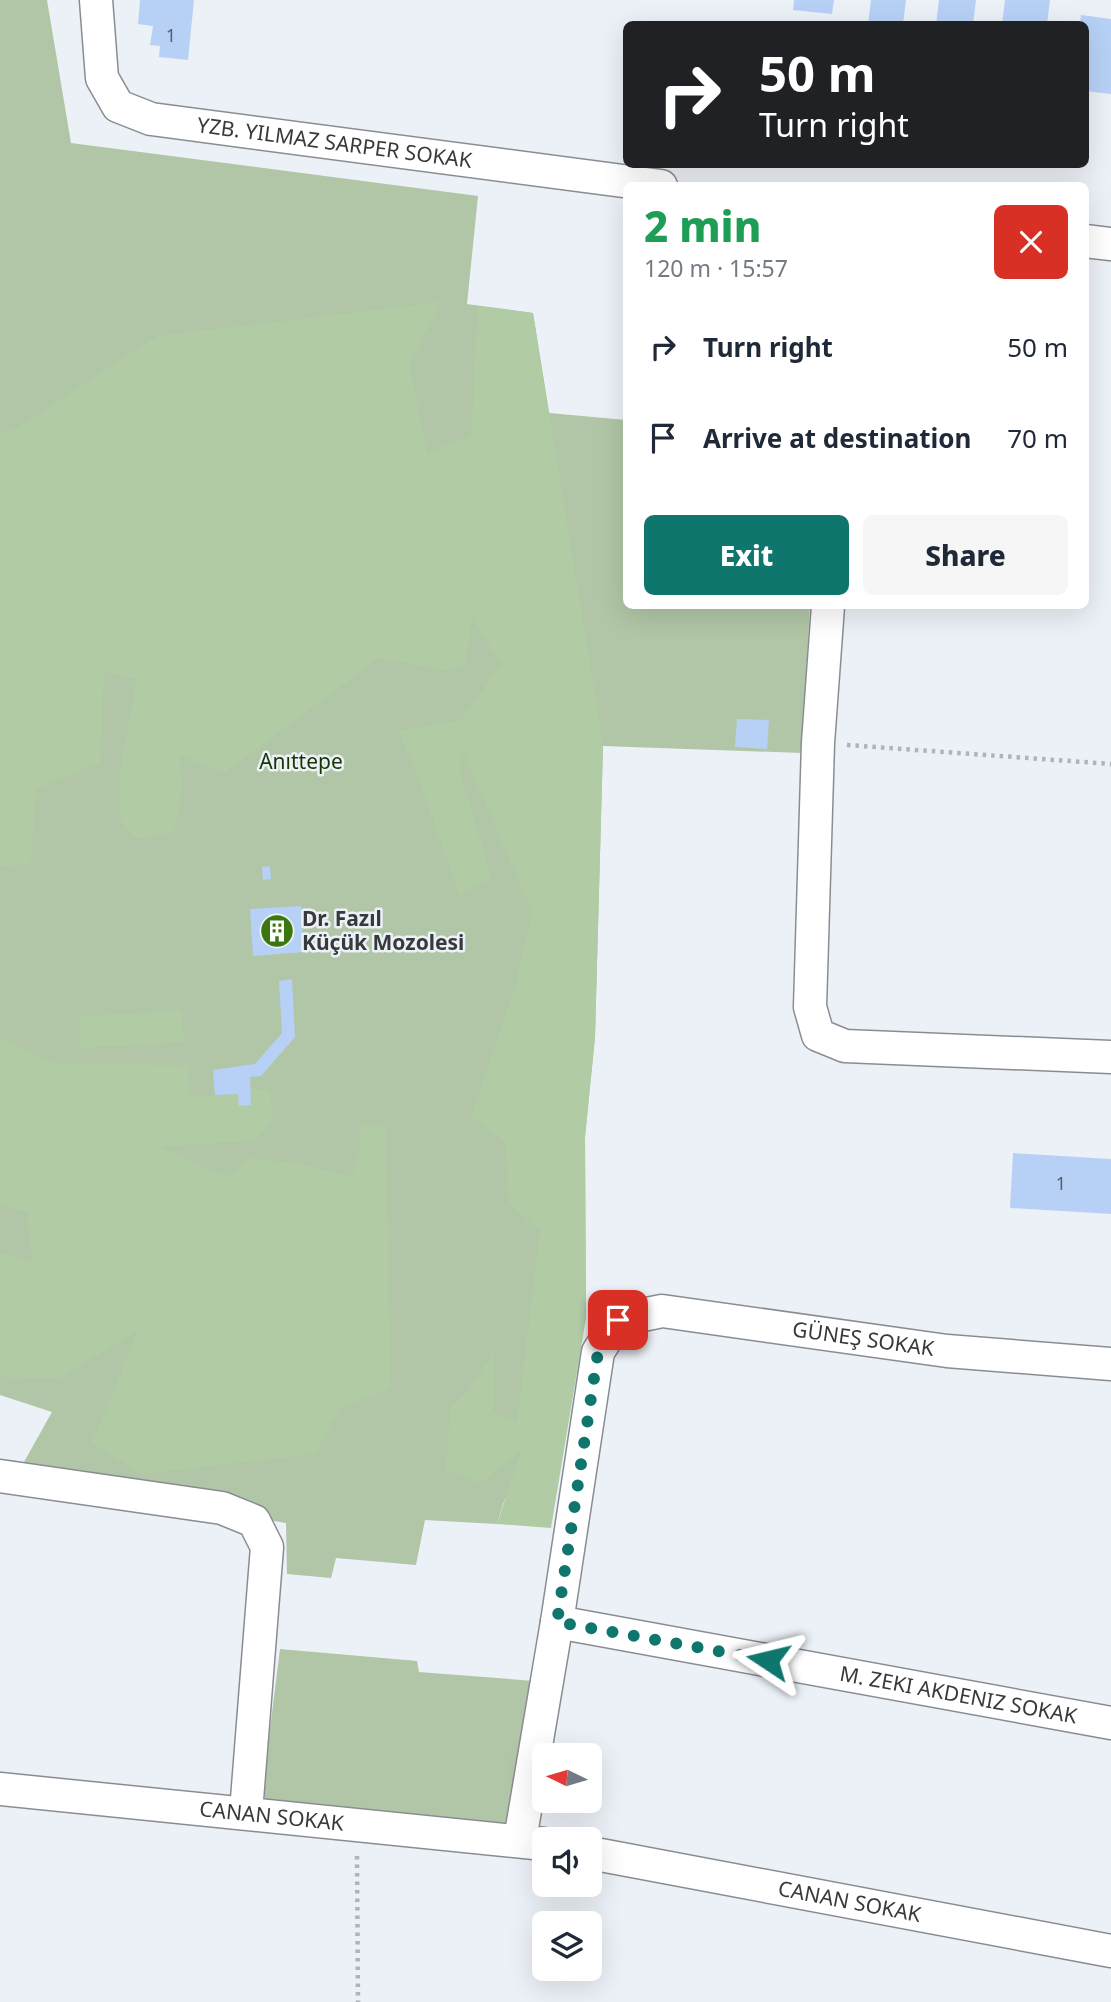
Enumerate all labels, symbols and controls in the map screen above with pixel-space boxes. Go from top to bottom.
house number: 1 [166,23,176,47]
text: 50 m [759,40,876,106]
icon: right [644,49,735,140]
text: Turn right [759,103,909,146]
street label: YZB. YILMAZ SARPER SOKAK [196,110,474,174]
text: 2 min [644,197,761,254]
button: close [994,205,1068,279]
text: 120 m · 15:57 [644,252,788,284]
icon: right [644,328,682,366]
text: Turn right [703,329,833,365]
text: 50 m [1007,329,1068,365]
icon: arrive [644,419,682,457]
text: Arrive at destination [703,420,972,456]
text: 70 m [1007,420,1068,456]
button: Exit [644,515,849,595]
button: Share [863,515,1068,595]
park label: Anıttepe [259,747,343,775]
place label: Dr. Fazıl Küçük Mozolesi [302,904,464,956]
building icon: Dr. Fazıl Küçük Mozolesi [258,912,296,950]
house number: 1 [1056,1171,1066,1195]
pin [588,1290,648,1350]
icon: arrive [599,1301,637,1339]
street label: GÜNEŞ SOKAK [791,1314,936,1362]
position arrow [731,1623,805,1697]
street label: M. ZEKI AKDENIZ SOKAK [838,1659,1080,1730]
north arrow [532,1743,602,1813]
map controls [532,1743,602,1981]
street label: CANAN SOKAK [198,1794,345,1837]
button: sound [532,1827,602,1897]
street label: CANAN SOKAK [776,1874,923,1928]
button: layers [532,1911,602,1981]

